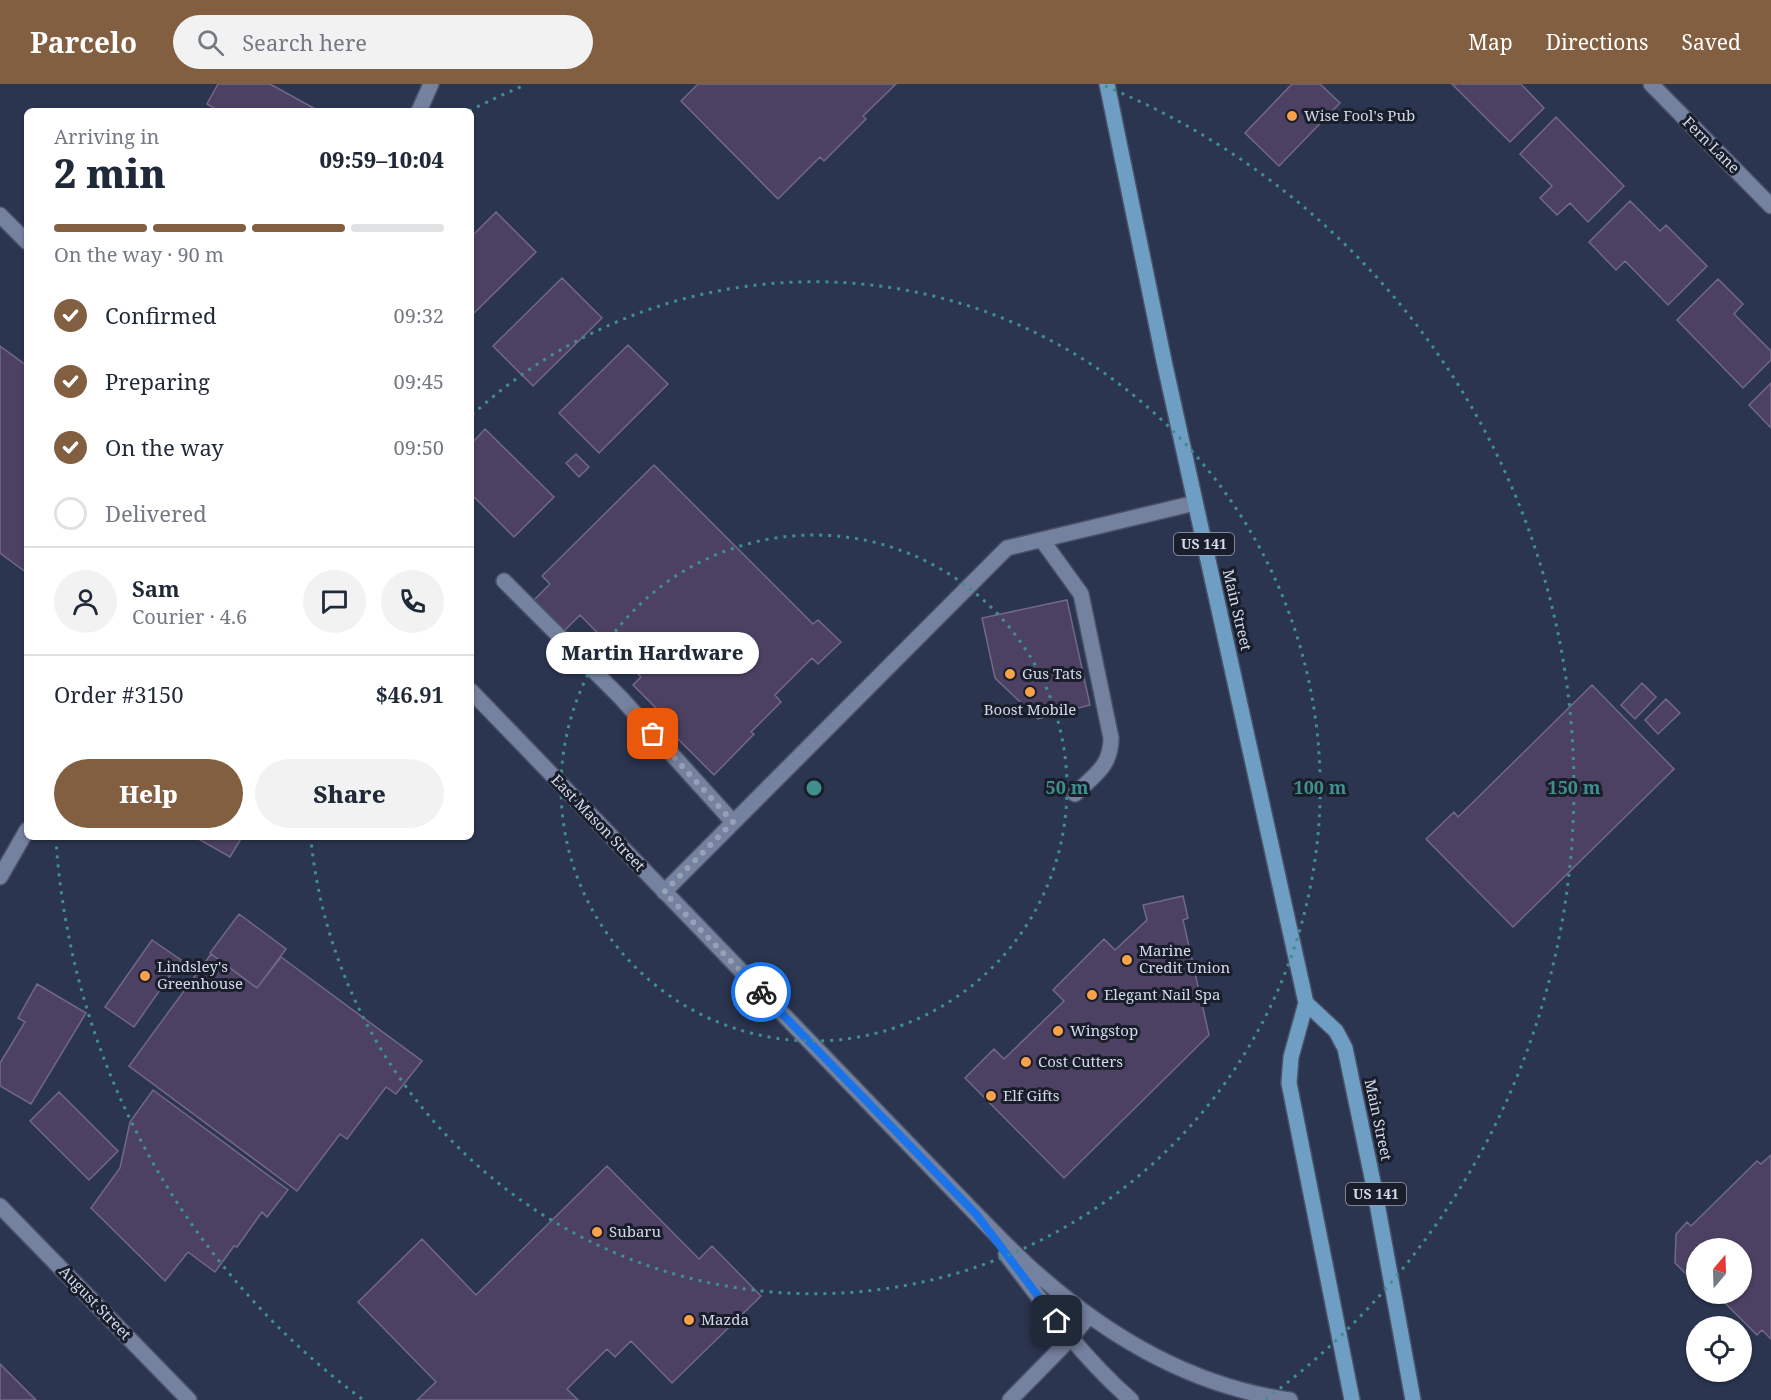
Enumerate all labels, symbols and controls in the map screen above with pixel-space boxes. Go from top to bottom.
search box [173,15,593,69]
text: Parcelo [30,23,137,61]
icon: search [194,26,227,59]
text: Search here [242,27,367,57]
text: Map [1468,28,1513,56]
text: Directions [1546,28,1648,56]
text: Saved [1681,28,1741,56]
place label: Wise Fool's Pub [1304,105,1415,125]
marker: Wise Fool's Pub [1285,109,1299,123]
street label: Fern Lane [1679,112,1744,177]
text: Arriving in [54,123,159,150]
text: 09:59–10:04 [320,144,444,174]
text: 2 min [54,146,166,199]
text: On the way · 90 m [54,241,224,268]
icon: check [54,299,87,332]
text: Confirmed [105,300,216,330]
text: 09:32 [394,302,444,329]
icon: check [54,365,87,398]
text: Preparing [105,366,210,396]
text: 09:45 [394,368,444,395]
icon: check [54,431,87,464]
text: On the way [105,432,224,462]
text: 09:50 [394,434,444,461]
text: Delivered [105,498,207,528]
road number: US 141 [1174,533,1234,555]
street label: Main Street [1219,567,1257,652]
button: person [54,570,117,633]
button: chat [303,570,366,633]
button: phone [381,570,444,633]
text: Sam [132,573,180,603]
text: Courier · 4.6 [132,603,247,630]
callout: Martin Hardware [546,632,760,674]
text: Martin Hardware [562,639,743,666]
place label: Gus Tats [1022,663,1082,683]
marker: Gus Tats [1003,667,1017,681]
text: Order #3150 [54,679,184,709]
text: $46.91 [375,679,444,709]
marker: Boost Mobile [1023,685,1037,699]
place label: Boost Mobile [984,699,1076,719]
pin [627,708,678,759]
icon: bag [636,717,669,750]
button: Help [54,759,243,828]
button: Share [255,759,444,828]
street label: East Mason Street [547,770,650,875]
text: 50 m [1046,775,1089,799]
text: 100 m [1294,775,1347,799]
text: 150 m [1548,775,1601,799]
centre of rings [804,778,824,798]
place label: Marine Credit Union [1139,940,1230,977]
marker: Marine Credit Union [1120,953,1134,967]
place label: Lindsley's Greenhouse [157,956,243,993]
courier [731,962,791,1022]
marker: Lindsley's Greenhouse [138,969,152,983]
icon: bike [745,976,778,1009]
place label: Elegant Nail Spa [1104,984,1220,1004]
marker: Elegant Nail Spa [1085,988,1099,1002]
place label: Wingstop [1070,1020,1138,1040]
marker: Wingstop [1051,1024,1065,1038]
place label: Cost Cutters [1038,1051,1123,1071]
marker: Cost Cutters [1019,1055,1033,1069]
street label: Main Street [1361,1077,1397,1162]
place label: Elf Gifts [1003,1085,1060,1105]
marker: Elf Gifts [984,1089,998,1103]
road number: US 141 [1346,1183,1406,1205]
place label: Subaru [609,1221,661,1241]
marker: Subaru [590,1225,604,1239]
north arrow [1686,1238,1752,1304]
map controls [1686,1238,1752,1382]
street label: August Street [55,1261,136,1343]
pin [1031,1295,1082,1346]
icon: home [1040,1304,1073,1337]
place label: Mazda [701,1309,749,1329]
marker: Mazda [682,1313,696,1327]
button: locate [1686,1316,1752,1382]

